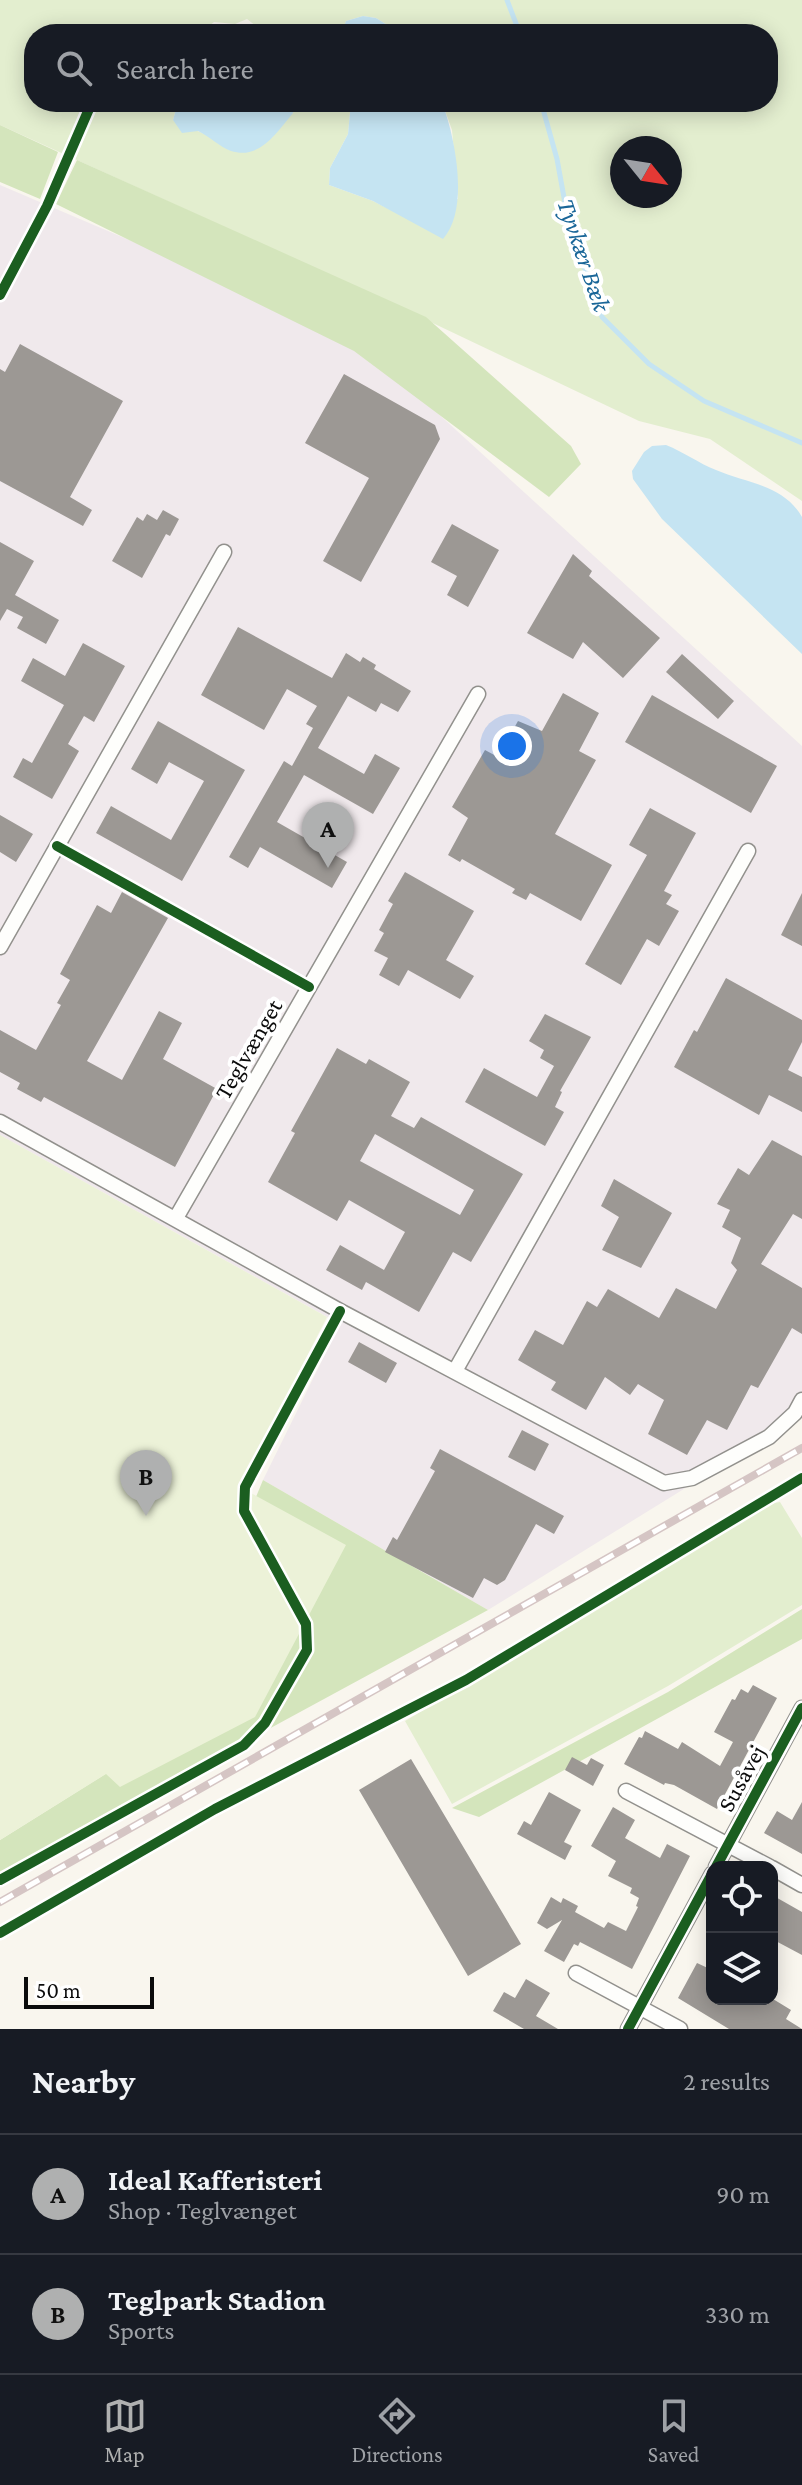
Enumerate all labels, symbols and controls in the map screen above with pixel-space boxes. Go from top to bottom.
search box [24,24,778,112]
icon: search [52,46,96,90]
text: Search here [116,52,254,85]
north arrow [610,136,682,208]
water label: Tyvkær Bæk [551,195,617,317]
your location [492,726,532,766]
pin: A [302,802,354,868]
street label: Teglvænget [209,993,288,1104]
pin: B [120,1450,172,1516]
street label: Susåvej [712,1740,770,1816]
map controls [706,1861,778,2005]
button: locate [706,1861,778,1933]
button: layers [706,1933,778,2005]
scale bar [24,1973,154,2009]
text: 50 m [36,1978,81,2003]
text: Nearby [32,2063,135,2100]
text: 2 results [683,2067,770,2096]
text: Ideal Kafferisteri [108,2163,322,2196]
text: A [50,2180,66,2209]
text: 90 m [716,2180,770,2209]
text: Shop · Teglvænget [108,2196,297,2225]
text: Teglpark Stadion [108,2283,326,2316]
text: B [50,2300,66,2329]
text: 330 m [705,2300,770,2329]
text: Sports [108,2316,175,2345]
tab: Map [103,2394,147,2467]
tab: Directions [352,2394,443,2467]
tab: Saved [648,2394,699,2467]

